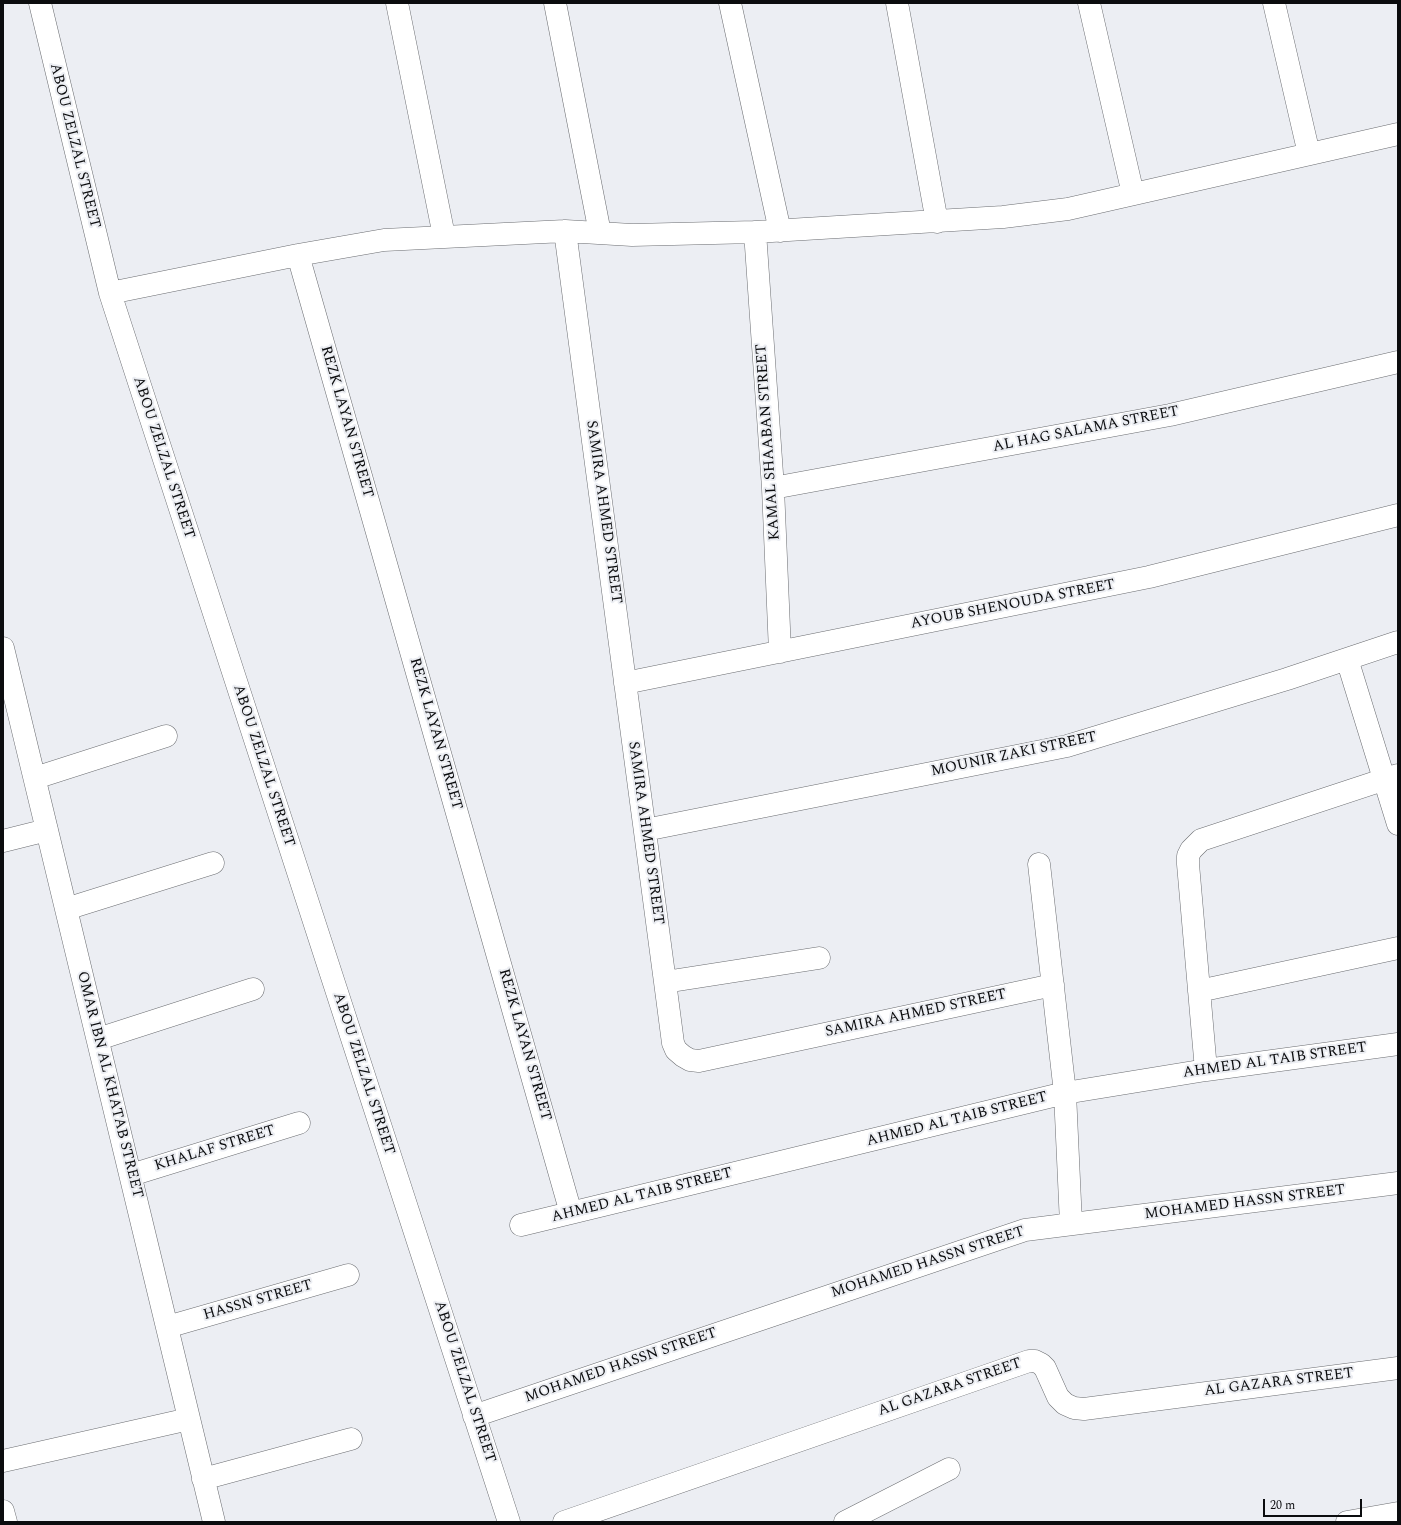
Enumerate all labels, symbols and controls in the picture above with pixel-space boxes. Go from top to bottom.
street label: ABOU ZELZAL STREET [45,62,103,230]
street label: KAMAL SHAABAN STREET [753,343,785,541]
street label: REZK LAYAN STREET [316,344,376,500]
street label: ABOU ZELZAL STREET [128,375,198,541]
street label: AL HAG SALAMA STREET [991,403,1181,457]
street label: SAMIRA AHMED STREET [581,419,625,605]
street label: AYOUB SHENOUDA STREET [909,576,1117,634]
street label: REZK LAYAN STREET [405,656,465,812]
street label: ABOU ZELZAL STREET [228,683,298,849]
street label: MOUNIR ZAKI STREET [930,729,1098,781]
street label: SAMIRA AHMED STREET [623,740,667,926]
street label: REZK LAYAN STREET [494,967,554,1123]
street label: OMAR IBN AL KHATAB STREET [72,970,146,1200]
street label: SAMIRA AHMED STREET [824,986,1008,1042]
street label: ABOU ZELZAL STREET [328,991,398,1157]
street label: AHMED AL TAIB STREET [1182,1039,1368,1083]
street label: AHMED AL TAIB STREET [865,1089,1049,1151]
street label: KHALAF STREET [152,1122,278,1176]
street label: AHMED AL TAIB STREET [550,1165,734,1227]
street label: MOHAMED HASSN STREET [1144,1182,1346,1224]
street label: MOHAMED HASSN STREET [829,1223,1027,1303]
street label: HASSN STREET [201,1277,315,1325]
street label: ABOU ZELZAL STREET [429,1299,499,1465]
street label: MOHAMED HASSN STREET [523,1325,719,1407]
street label: AL GAZARA STREET [876,1355,1024,1421]
street label: AL GAZARA STREET [1203,1365,1355,1401]
scale bar [1265,1491,1364,1517]
text: 20 m [1270,1496,1295,1515]

